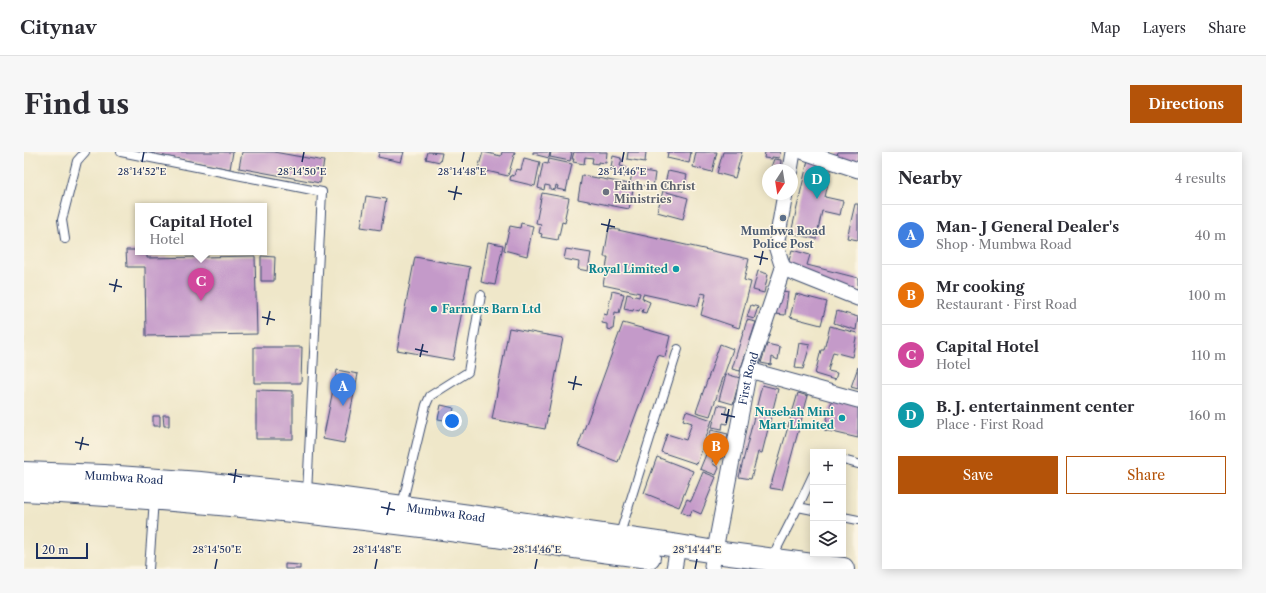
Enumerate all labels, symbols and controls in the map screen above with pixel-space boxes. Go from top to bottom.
text: Citynav [20,16,97,39]
text: Map [1090,19,1120,37]
text: Layers [1142,19,1186,37]
text: Share [1208,19,1246,37]
button: Directions [1130,85,1242,123]
text: Find us [24,87,129,121]
north arrow [762,164,798,200]
text: 28°14'52"E [118,165,167,178]
text: 28°14'50"E [277,165,327,178]
text: 28°14'48"E [438,165,487,178]
text: 28°14'46"E [598,165,646,178]
pin: D [804,166,830,199]
text: Nearby [898,168,962,188]
text: 4 results [1175,170,1226,186]
place label: Faith in Christ Ministries [614,179,696,206]
marker: Faith in Christ Ministries [601,187,611,197]
popup [135,203,267,255]
text: Capital Hotel [149,212,253,231]
marker: Mumbwa Road Police Post [778,213,788,223]
text: Man- J General Dealer's [936,217,1119,236]
place label: Mumbwa Road Police Post [740,224,826,251]
text: A [906,227,916,243]
text: 40 m [1195,227,1226,243]
text: Hotel [149,231,184,247]
text: Shop · Mumbwa Road [936,236,1072,252]
place label: Royal Limited [589,262,669,276]
marker: Royal Limited [671,264,681,274]
pin: C [188,268,214,301]
text: Mr cooking [936,277,1024,296]
text: B [906,287,916,303]
text: 100 m [1188,287,1226,303]
text: Restaurant · First Road [936,296,1077,312]
place label: Farmers Barn Ltd [442,302,542,316]
marker: Farmers Barn Ltd [429,304,439,314]
text: Capital Hotel [936,337,1039,356]
text: C [906,347,916,363]
text: 110 m [1191,347,1226,363]
street label: First Road [736,350,762,406]
text: Hotel [936,356,971,372]
pin: A [330,373,356,406]
text: B. J. entertainment center [936,397,1134,416]
place label: Nusebah Mini Mart Limited [755,405,835,432]
text: D [905,407,917,423]
text: 160 m [1189,407,1226,423]
your location [442,411,462,431]
marker: Nusebah Mini Mart Limited [837,413,847,423]
text: Place · First Road [936,416,1044,432]
pin: B [703,433,729,466]
map controls [810,449,846,557]
button: + [810,449,846,485]
button: Save [898,456,1058,494]
button: Share [1066,456,1226,494]
street label: Mumbwa Road [84,468,164,487]
button: − [810,485,846,521]
street label: Mumbwa Road [406,501,486,525]
button: layers [810,521,846,557]
scale bar [36,541,88,560]
text: 20 m [42,543,68,557]
text: 28°14'50"E [192,543,242,556]
text: 28°14'48"E [353,543,402,556]
text: 28°14'46"E [513,543,561,556]
text: 28°14'44"E [673,543,721,556]

